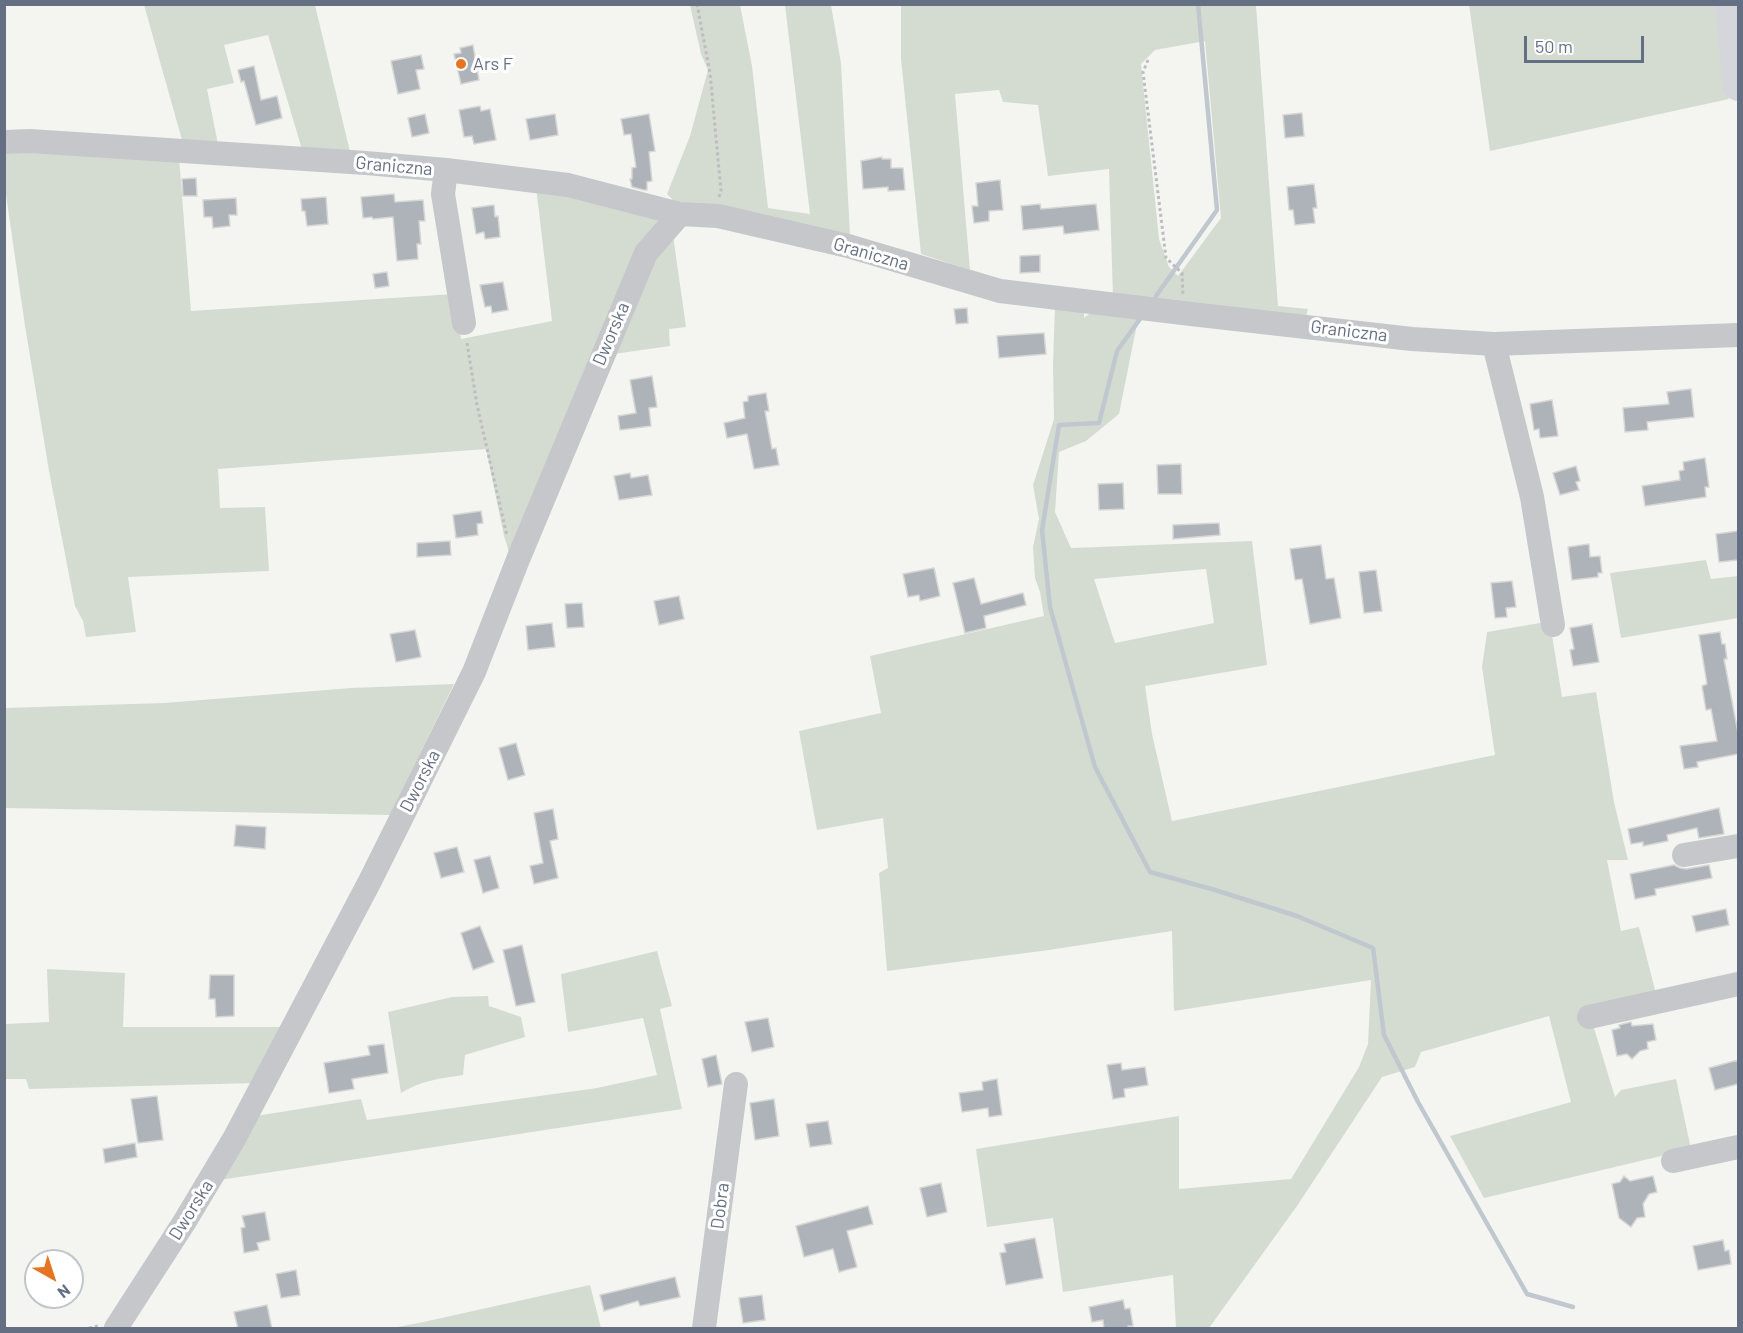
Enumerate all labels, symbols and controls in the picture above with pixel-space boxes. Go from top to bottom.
scale bar [1527,24,1647,62]
text: 50 m [1535,35,1573,57]
place label: Ars F [473,53,513,75]
marker: Ars F [454,57,468,71]
street label: Graniczna [355,152,433,180]
street label: Graniczna [831,233,911,275]
street label: Dworska [588,299,634,369]
street label: Graniczna [1309,316,1389,346]
street label: Dworska [395,746,445,816]
street label: Dworska [164,1176,218,1244]
street label: Dobra [706,1182,734,1230]
north arrow [24,1249,84,1309]
text: N [54,1281,75,1303]

